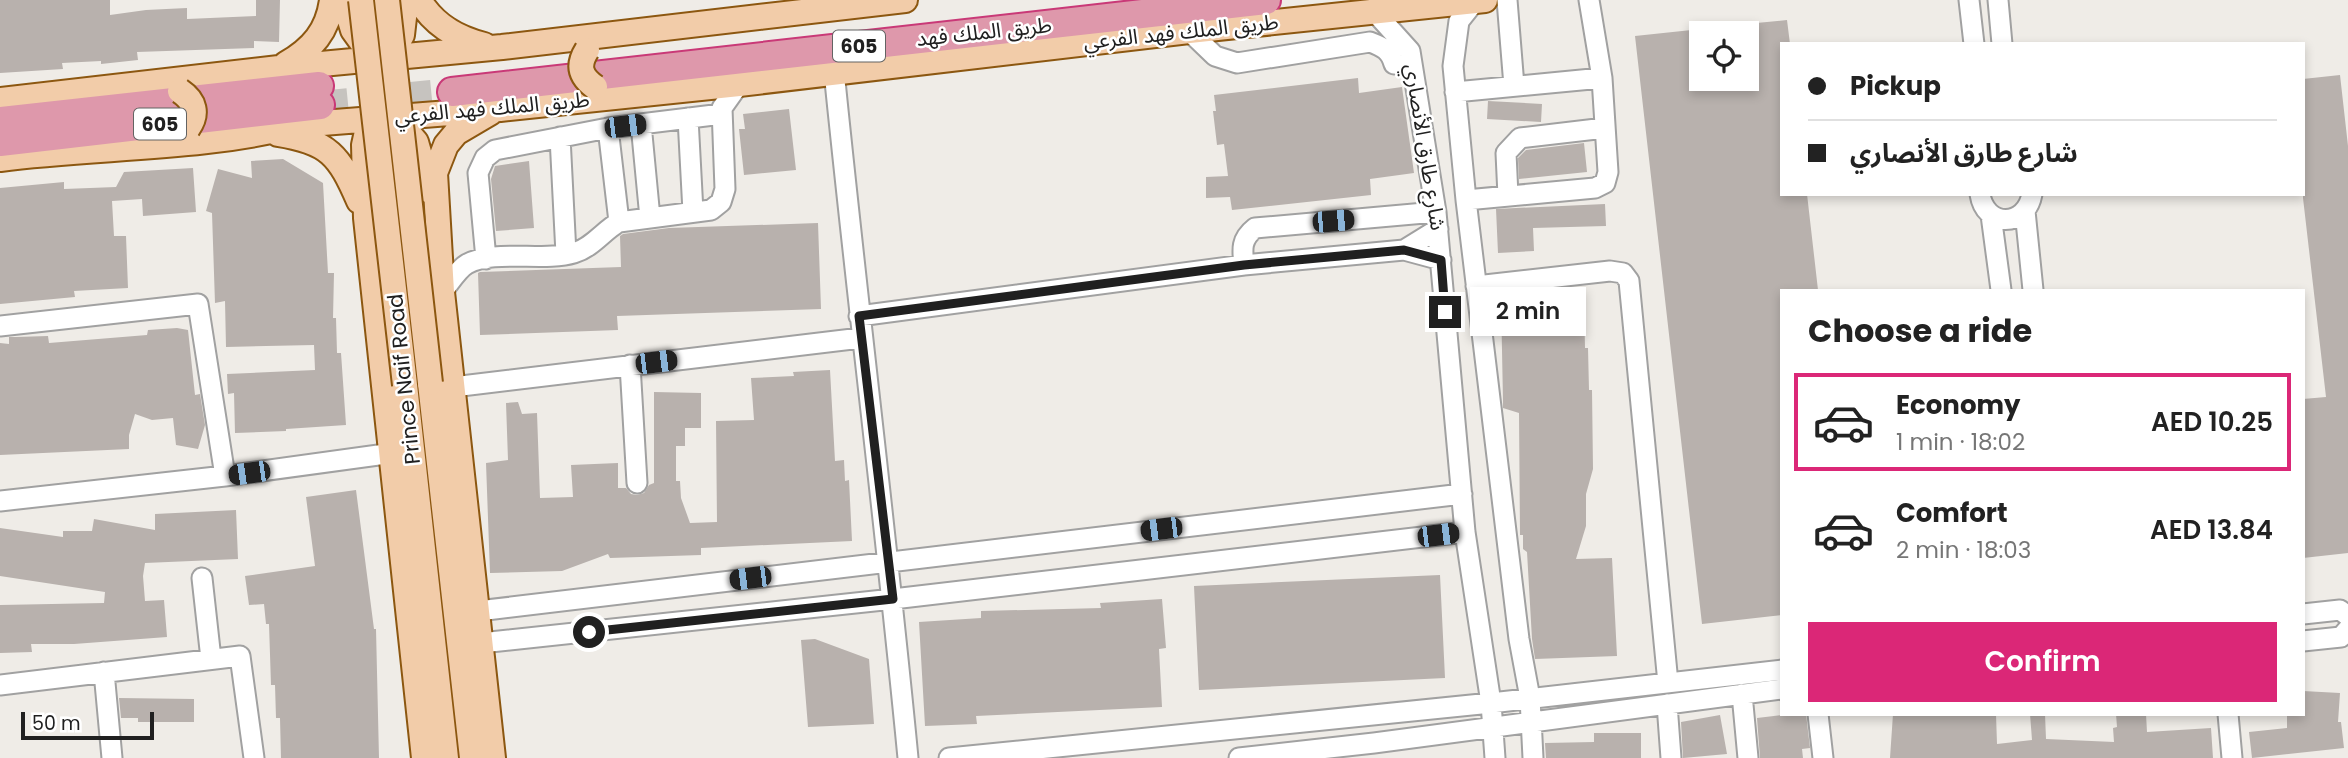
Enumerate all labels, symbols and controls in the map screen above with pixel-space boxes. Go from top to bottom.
street label: طريق الملك فهد الفرعي [1082,7,1280,58]
street label: طريق الملك فهد [915,10,1053,53]
map controls [1689,21,1759,91]
button: locate [1689,21,1759,91]
road number: 605 [833,30,885,61]
street label: شارع طارق الأنصاري [1396,61,1453,233]
text: Pickup [1850,68,1941,104]
street label: طريق الملك فهد الفرعي [393,85,591,132]
road number: 605 [134,108,186,140]
car [603,113,648,139]
text: شارع طارق الأنصاري [1850,135,2078,171]
car [1312,209,1355,233]
callout: 2 min [1470,288,1585,336]
street label: Prince Naif Road [380,292,427,466]
text: 2 min [1496,295,1560,327]
route end [1429,296,1461,328]
text: Choose a ride [1808,308,2032,353]
car [634,349,679,375]
text: Economy [1896,387,2020,423]
icon: car [1812,391,1875,454]
text: AED 10.25 [2151,404,2273,440]
text: 1 min · 18:02 [1896,426,2025,458]
car [227,460,272,486]
text: Comfort [1896,495,2008,531]
icon: car [1812,499,1875,562]
text: AED 13.84 [2150,512,2273,548]
car [1139,516,1184,542]
car [1416,522,1461,548]
text: 2 min · 18:03 [1896,534,2031,566]
car [728,565,773,591]
route start [573,616,605,648]
button: Confirm [1808,622,2277,702]
scale bar [21,709,154,741]
text: 50 m [32,710,81,737]

